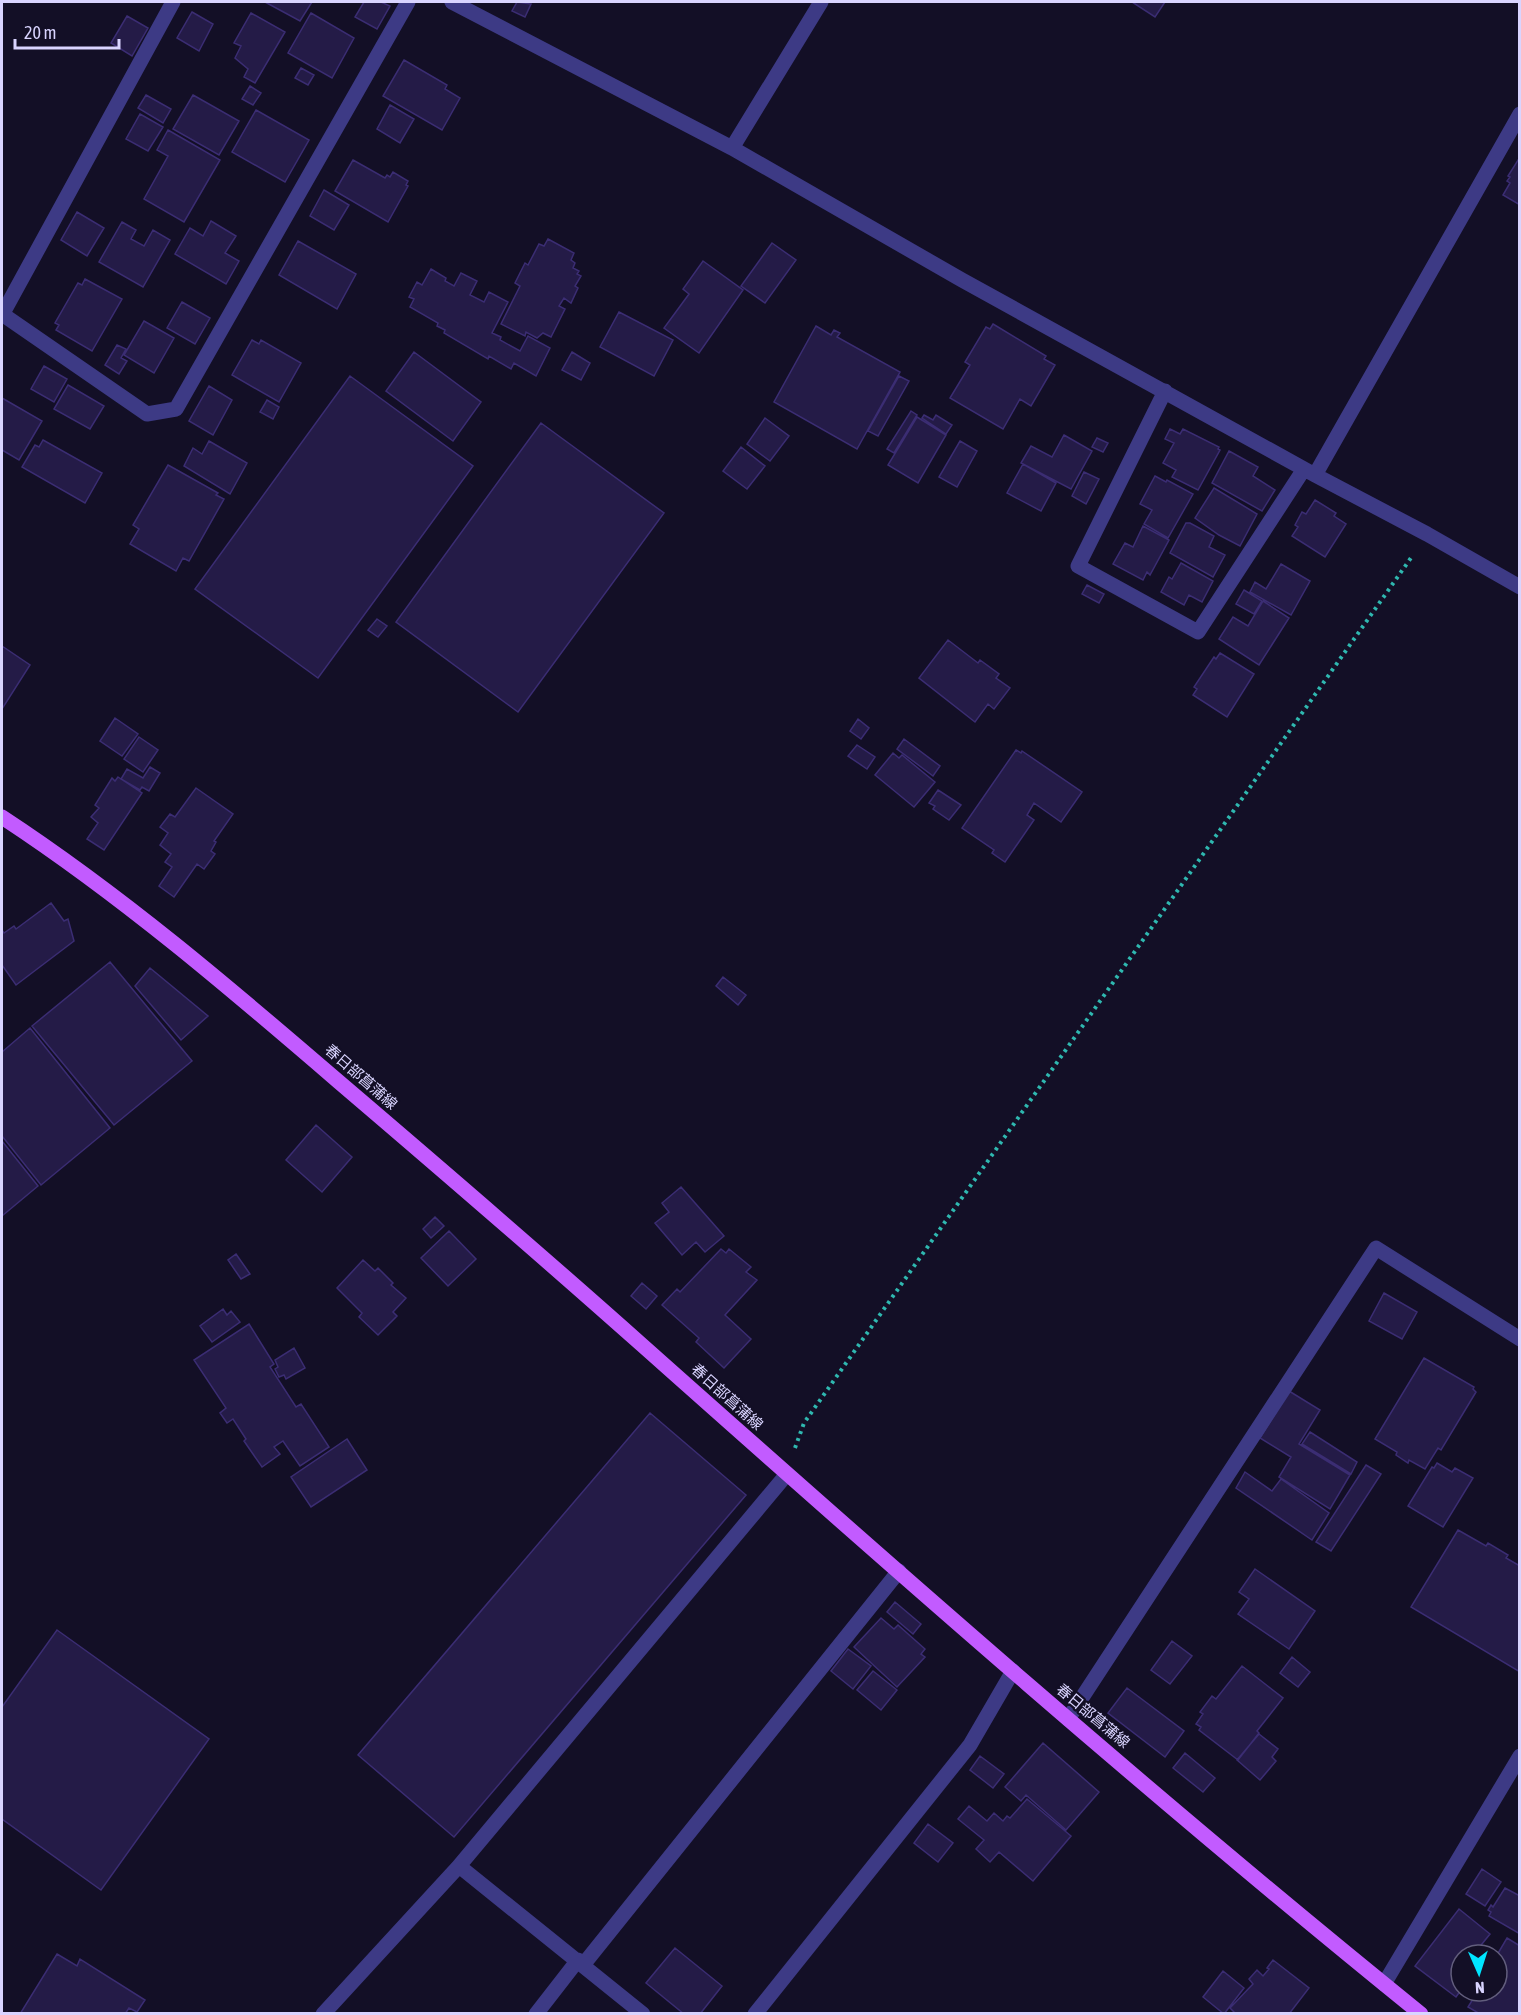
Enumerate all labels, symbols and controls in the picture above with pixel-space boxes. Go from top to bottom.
scale bar [15,12,118,50]
text: 20 m [24,22,56,43]
street label: 春日部菖蒲線 [322,1041,401,1113]
street label: 春日部菖蒲線 [688,1360,766,1433]
street label: 春日部菖蒲線 [1053,1680,1133,1751]
north arrow [1449,1943,1509,2003]
text: N [1475,1979,1485,1997]

